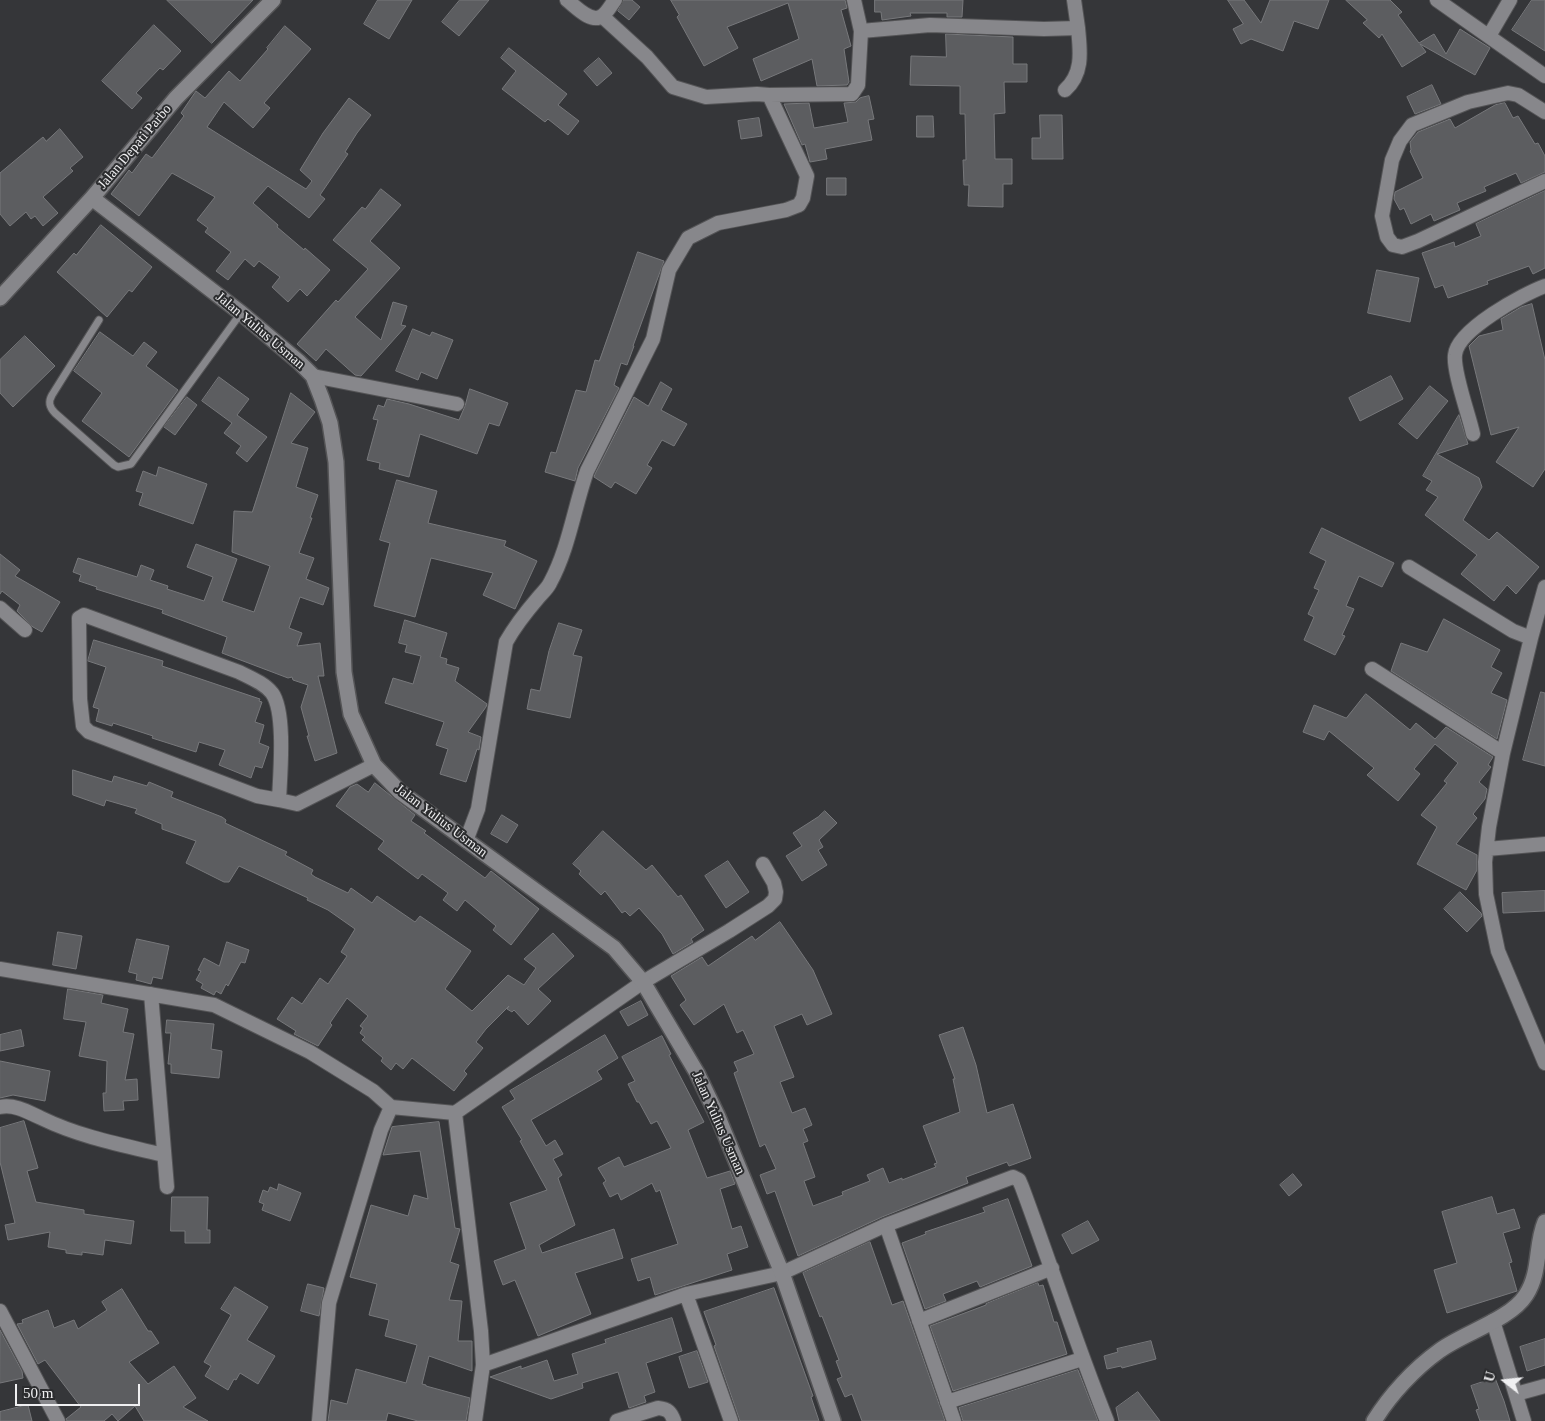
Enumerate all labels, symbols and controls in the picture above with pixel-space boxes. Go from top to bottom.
street label: Jalan Depati Parbo [95,101,175,193]
street label: Jalan Yulius Usman [212,289,308,373]
street label: Jalan Yulius Usman [392,781,490,861]
street label: Jalan Yulius Usman [688,1069,748,1177]
north arrow [1480,1356,1530,1406]
text: U [1481,1370,1499,1384]
scale bar [18,1374,142,1406]
text: 50 m [23,1385,53,1401]

